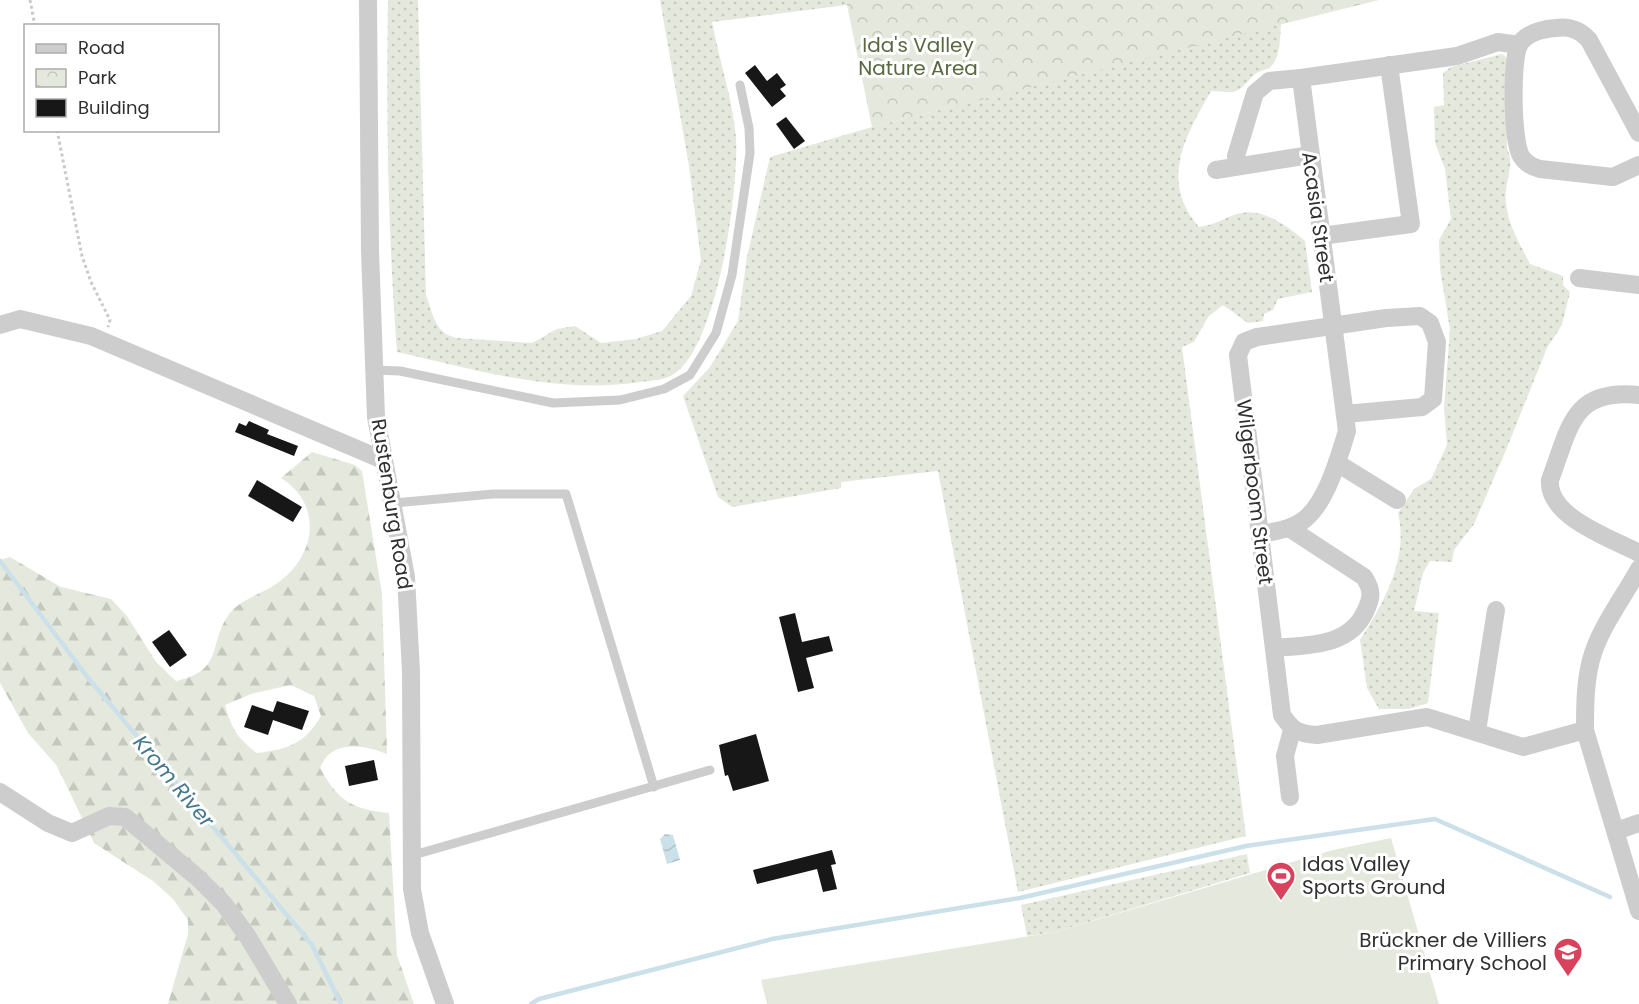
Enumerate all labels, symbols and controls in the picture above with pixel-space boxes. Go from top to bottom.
legend [24,24,219,132]
park label: Ida's Valley Nature Area [858,31,978,82]
text: Road [78,35,125,60]
text: Park [78,65,117,90]
text: Building [78,95,150,120]
street label: Acasia Street [1295,150,1341,284]
street label: Wilgerboom Street [1230,398,1280,586]
street label: Rustenburg Road [365,417,419,591]
water label: Krom River [127,729,222,834]
place label: Idas Valley Sports Ground [1302,850,1446,901]
sports icon: Idas Valley Sports Ground [1265,860,1297,902]
place label: Brückner de Villiers Primary School [1359,926,1547,977]
school or university icon: Brückner de Villiers Primary School [1552,936,1584,978]

